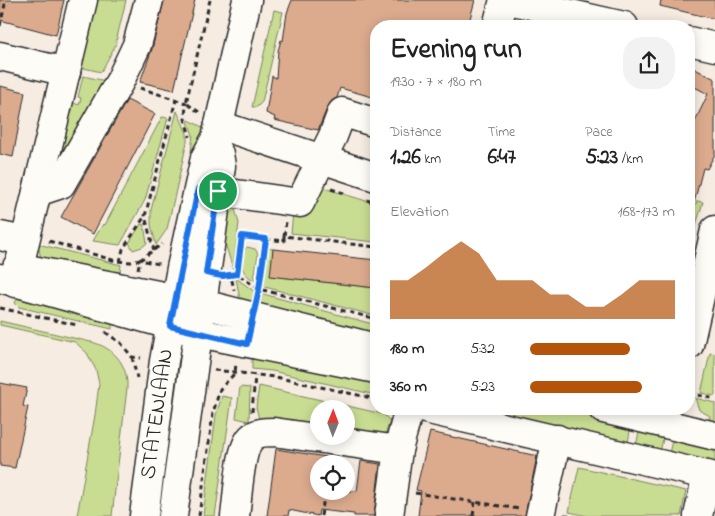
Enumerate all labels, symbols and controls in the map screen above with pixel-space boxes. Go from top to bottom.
text: Evening run [390,30,522,71]
button: share [623,37,675,89]
text: 19:30 · 7 × 180 m [390,70,482,94]
text: Distance [390,122,442,143]
text: Time [488,122,515,143]
text: Pace [585,122,613,143]
text: 1.26 [390,143,421,173]
text: 6:47 [488,143,516,173]
text: 5:23 [585,143,618,173]
text: km [421,149,441,170]
text: /km [618,149,643,170]
pin [197,170,239,212]
icon: arrive [204,177,232,205]
text: Elevation [390,200,449,224]
text: 168–173 m [618,200,675,224]
text: 180 m [390,337,424,361]
text: 5:32 [470,337,495,361]
street label: STATENLAAN [133,347,183,481]
text: 360 m [390,375,427,399]
text: 5:23 [470,375,495,399]
north arrow [310,400,355,445]
map controls [310,400,355,500]
button: locate [310,455,355,500]

